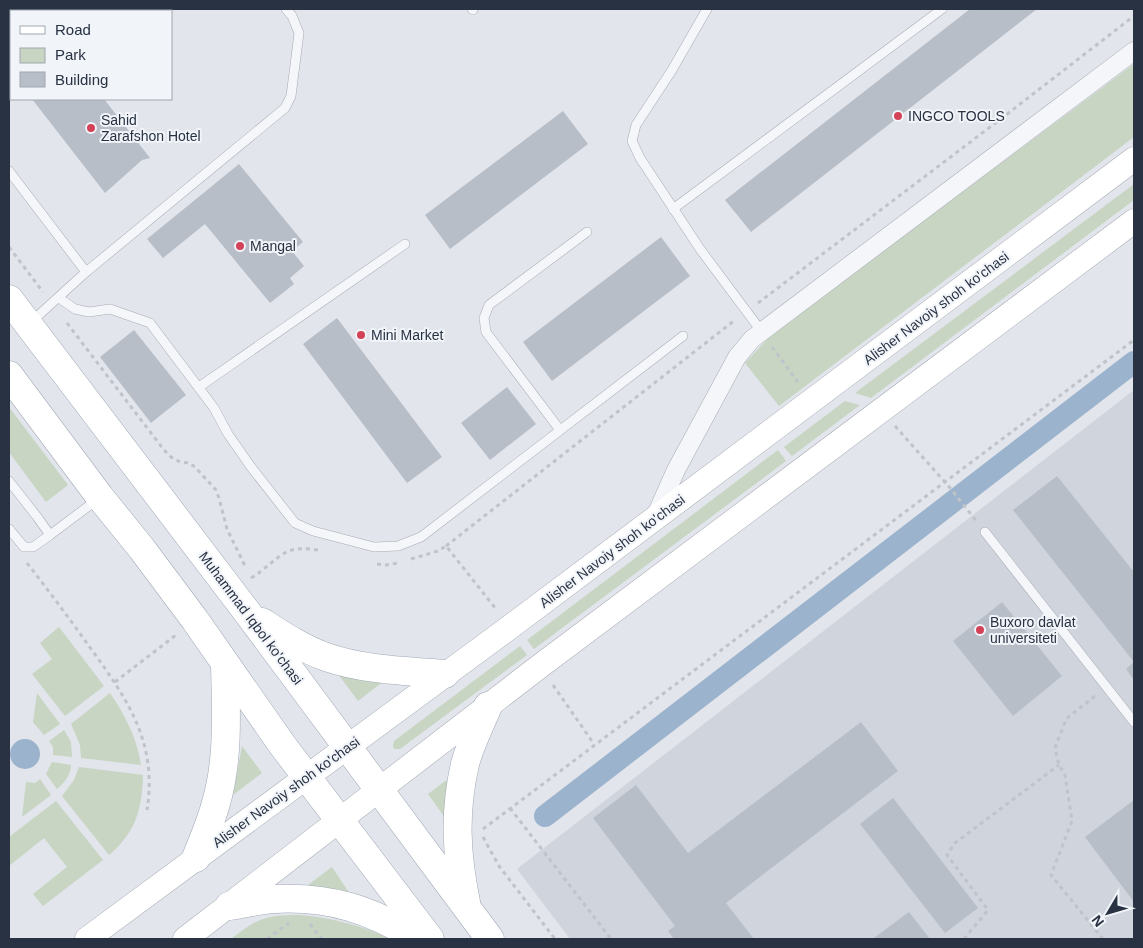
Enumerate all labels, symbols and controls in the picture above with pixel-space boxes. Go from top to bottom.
legend [10,10,172,100]
text: Road [55,21,91,38]
text: Park [55,46,86,63]
text: Building [55,71,108,88]
place label: INGCO TOOLS [908,108,1005,124]
marker: INGCO TOOLS [892,110,904,122]
place label: Sahid Zarafshon Hotel [101,112,201,144]
marker: Sahid Zarafshon Hotel [85,122,97,134]
place label: Mangal [250,238,296,254]
marker: Mangal [234,240,246,252]
street label: Alisher Navoiy shoh ko'chasi [860,248,1012,368]
place label: Mini Market [371,327,443,343]
marker: Mini Market [355,329,367,341]
street label: Alisher Navoiy shoh ko'chasi [536,491,688,611]
street label: Muhammad Iqbol ko'chasi [196,548,306,688]
place label: Buxoro davlat universiteti [990,614,1076,646]
marker: Buxoro davlat universiteti [974,624,986,636]
street label: Alisher Navoiy shoh ko'chasi [209,733,363,851]
north arrow [1083,888,1133,938]
text: N [1088,912,1107,930]

